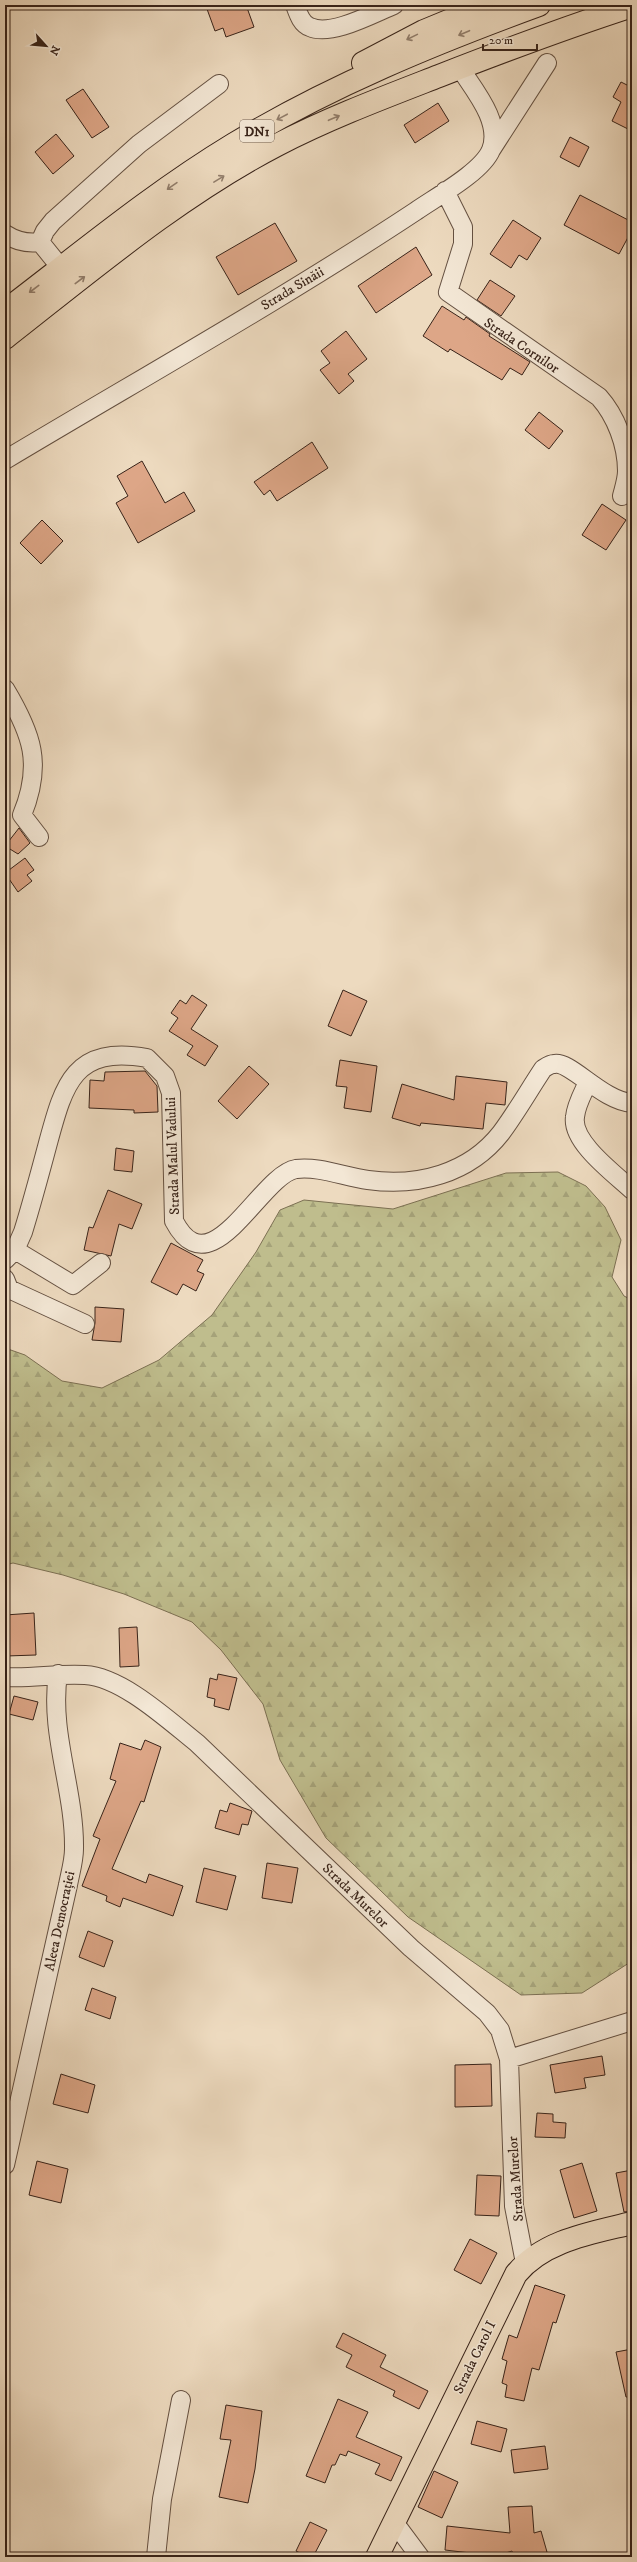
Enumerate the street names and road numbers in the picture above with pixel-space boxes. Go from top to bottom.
road number: DN1 [240,120,274,142]
street label: Strada Sinăii [258,263,328,315]
street label: Strada Cornilor [480,314,563,378]
street label: Strada Malul Vadului [162,1096,184,1215]
street label: Strada Murelor [318,1860,393,1932]
street label: Aleea Democrației [41,1869,79,1973]
street label: Strada Murelor [504,2135,528,2222]
street label: Strada Carol I [449,2318,500,2397]

